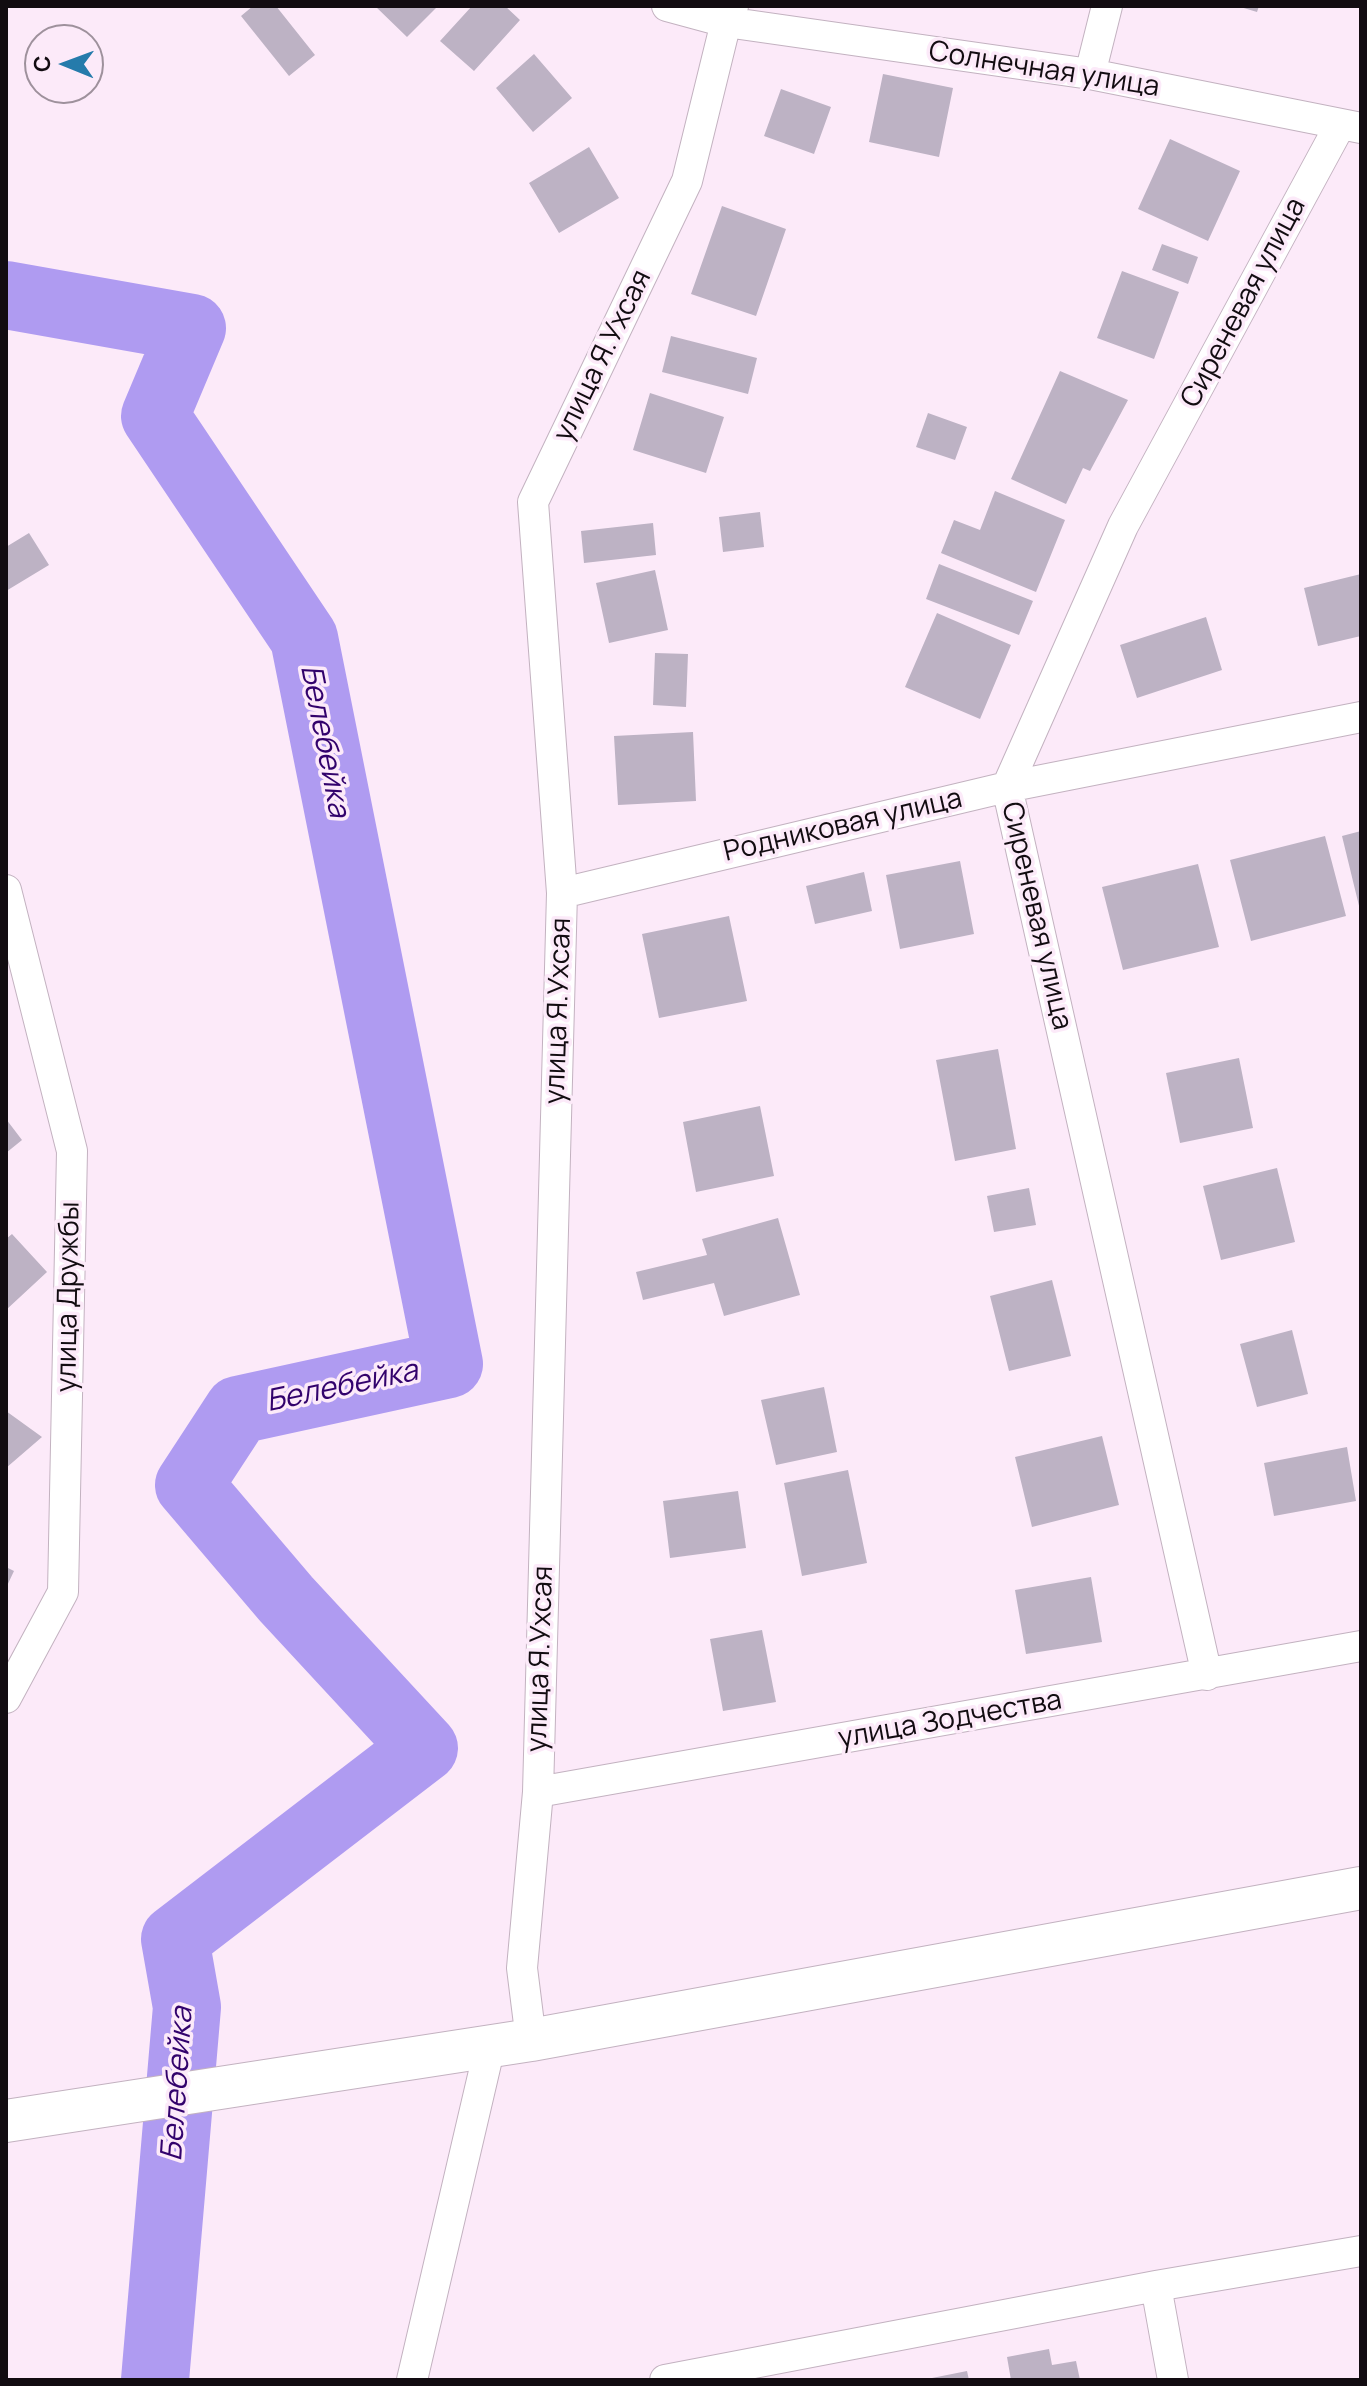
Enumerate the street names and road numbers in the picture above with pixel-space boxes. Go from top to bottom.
street label: Солнечная улица [926,35,1162,105]
street label: Сиреневая улица [1175,192,1313,414]
street label: улица Я.Ухсая [547,265,659,447]
street label: Родниковая улица [721,782,965,870]
street label: Сиреневая улица [993,799,1079,1033]
street label: улица Я.Ухсая [539,917,579,1105]
street label: улица Дружбы [51,1201,87,1393]
street label: улица Я.Ухсая [521,1565,561,1753]
street label: улица Зодчества [836,1684,1064,1756]

